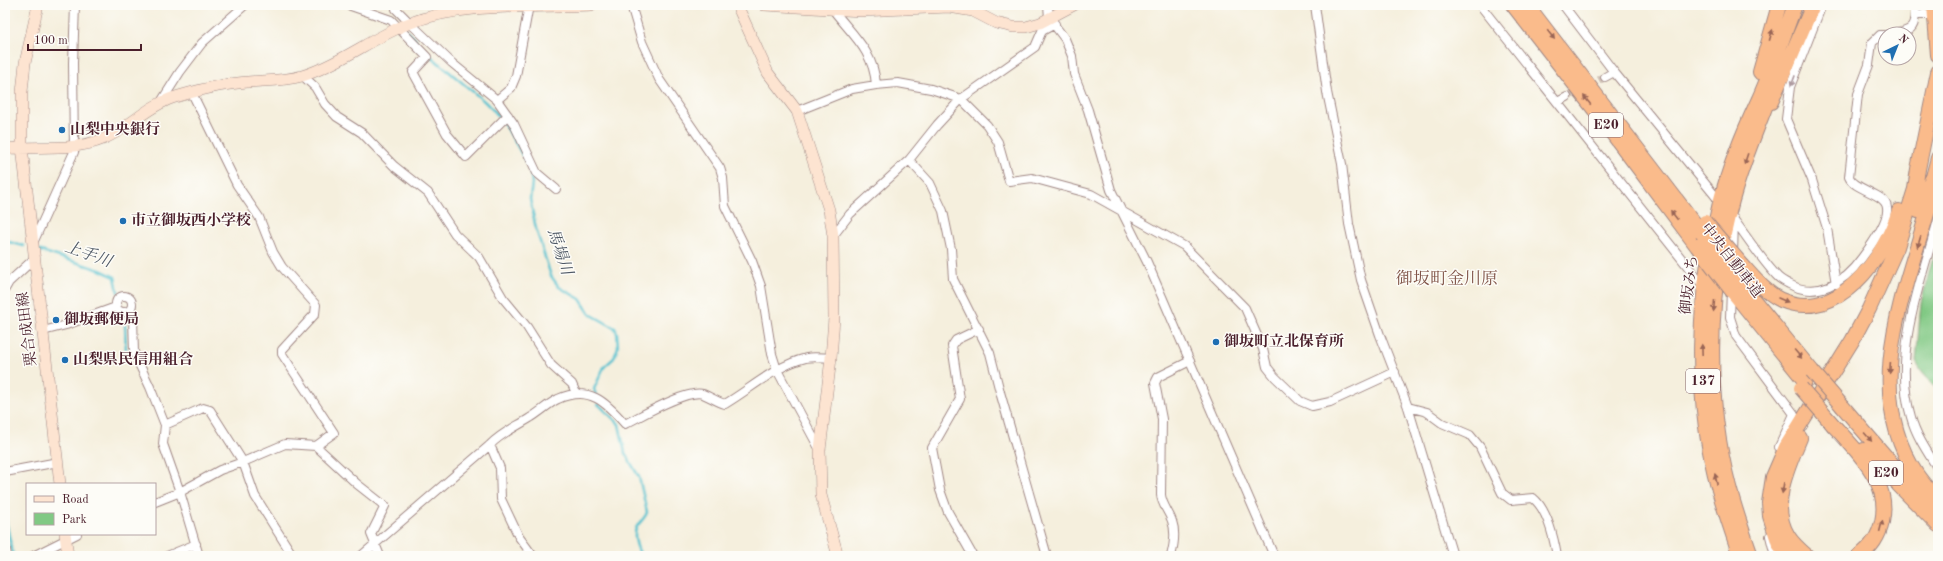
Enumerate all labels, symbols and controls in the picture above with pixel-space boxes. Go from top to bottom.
scale bar [28,26,141,52]
north arrow [1877,26,1917,66]
one-way arrow [1768,29,1774,41]
one-way arrow [1547,30,1556,41]
text: N [1896,33,1910,47]
text: 100 m [34,35,68,47]
one-way arrow [1790,75,1796,87]
one-way arrow [1583,94,1591,105]
road number: E20 [1589,113,1623,137]
place label: 山梨中央銀行 [70,121,160,138]
marker: 山梨中央銀行 [57,125,67,135]
one-way arrow [1743,153,1749,165]
one-way arrow [1669,209,1678,220]
place label: 市立御坂西小学校 [131,212,251,229]
marker: 市立御坂西小学校 [118,216,128,226]
street label: 中央自動車道 [1697,220,1766,301]
water label: 馬場川 [544,226,577,279]
one-way arrow [1915,236,1921,248]
water label: 上手川 [63,237,116,271]
street label: 御坂みち [1677,254,1701,316]
district label: 御坂町金川原 [1396,269,1498,288]
street label: 栗合成田線 [14,291,40,367]
one-way arrow [1777,297,1789,303]
one-way arrow [1711,300,1718,312]
place label: 御坂郵便局 [64,311,139,328]
marker: 御坂郵便局 [51,315,61,325]
place label: 御坂町立北保育所 [1224,333,1344,350]
marker: 御坂町立北保育所 [1211,337,1221,347]
one-way arrow [1699,343,1705,356]
one-way arrow [1793,349,1802,360]
place label: 山梨県民信用組合 [73,351,193,368]
marker: 山梨県民信用組合 [60,355,70,365]
one-way arrow [1886,362,1893,374]
road number: 137 [1686,369,1720,393]
one-way arrow [1864,432,1873,442]
road number: E20 [1869,461,1903,485]
one-way arrow [1713,472,1719,485]
one-way arrow [1779,482,1785,494]
legend [26,483,156,535]
text: Road [62,494,89,506]
text: Park [62,514,87,526]
one-way arrow [1878,519,1884,531]

